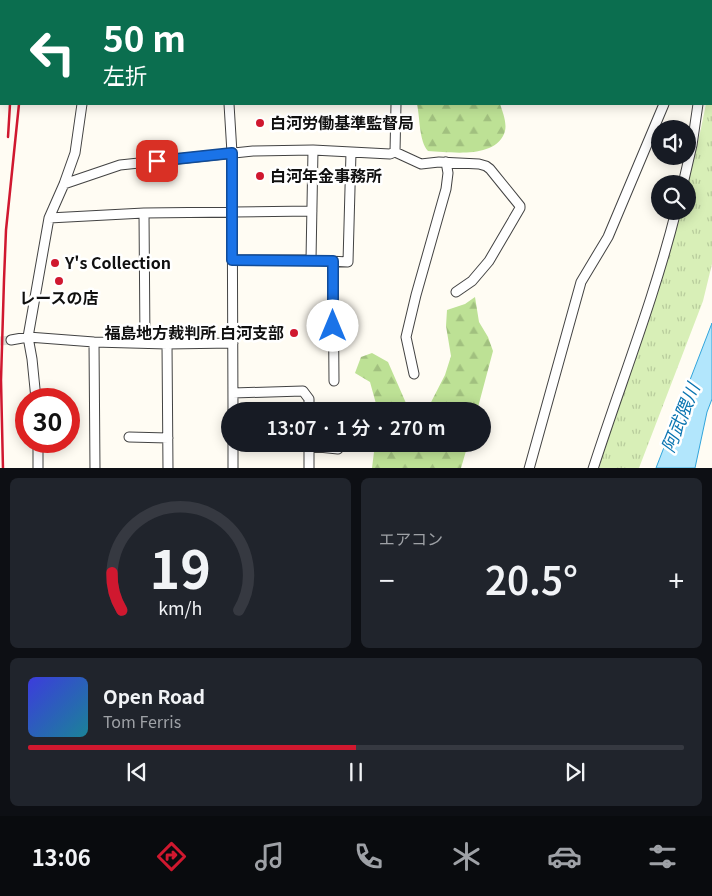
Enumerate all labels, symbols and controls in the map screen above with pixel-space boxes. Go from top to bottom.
text: 50 m [103,11,186,62]
icon: left [20,20,85,85]
text: 左折 [103,58,147,90]
place label: 白河労働基準監督局 [270,110,414,134]
marker: 白河労働基準監督局 [254,117,266,129]
map controls [651,120,696,220]
button: sound [651,120,696,165]
pin [136,140,178,182]
icon: arrive [143,147,171,175]
place label: 白河年金事務所 [270,163,382,187]
marker: 白河年金事務所 [254,170,266,182]
button: search [651,175,696,220]
place label: Y's Collection [64,250,171,274]
marker: Y's Collection [49,257,61,269]
marker: レースの店 [53,275,65,287]
place label: レースの店 [19,285,99,309]
position arrow [306,299,358,351]
place label: 福島地方裁判所 白河支部 [104,320,284,344]
marker: 福島地方裁判所 白河支部 [288,327,300,339]
water label: 阿武隈川 [654,377,705,455]
speed limit sign: 30 [15,388,80,453]
text: 13:07 · 1 分 · 270 m [266,413,446,440]
text: エアコン [379,526,443,550]
text: 19 [150,529,211,604]
text: 20.5° [485,551,578,606]
text: − [379,559,395,599]
text: + [668,559,684,599]
text: km/h [158,594,203,620]
text: Open Road [103,682,205,709]
text: Tom Ferris [103,709,181,733]
icon: previous [123,758,151,786]
icon: pause [342,758,370,786]
icon: next [561,758,589,786]
icon: directions [154,839,189,874]
icon: music [252,839,287,874]
icon: phone [351,839,386,874]
icon: climate [449,839,484,874]
icon: car [547,839,582,874]
icon: filters [645,839,680,874]
text: 13:06 [32,840,91,872]

